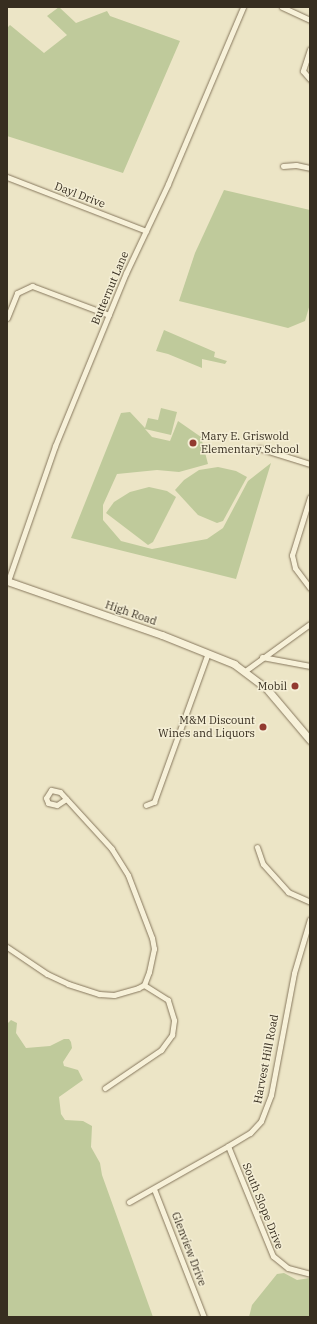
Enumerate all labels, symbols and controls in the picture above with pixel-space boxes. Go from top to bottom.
street label: Dayl Drive [53,179,107,211]
street label: Butternut Lane [89,249,131,327]
place label: Mary E. Griswold Elementary School [201,430,299,456]
marker: Mary E. Griswold Elementary School [188,438,198,448]
street label: High Road [103,598,159,628]
place label: Mobil [258,679,287,693]
marker: Mobil [290,681,300,691]
place label: M&M Discount Wines and Liquors [158,714,255,740]
marker: M&M Discount Wines and Liquors [258,722,268,732]
street label: Harvest Hill Road [251,1013,281,1105]
street label: South Slope Drive [240,1161,286,1251]
street label: Glenview Drive [169,1210,209,1288]

